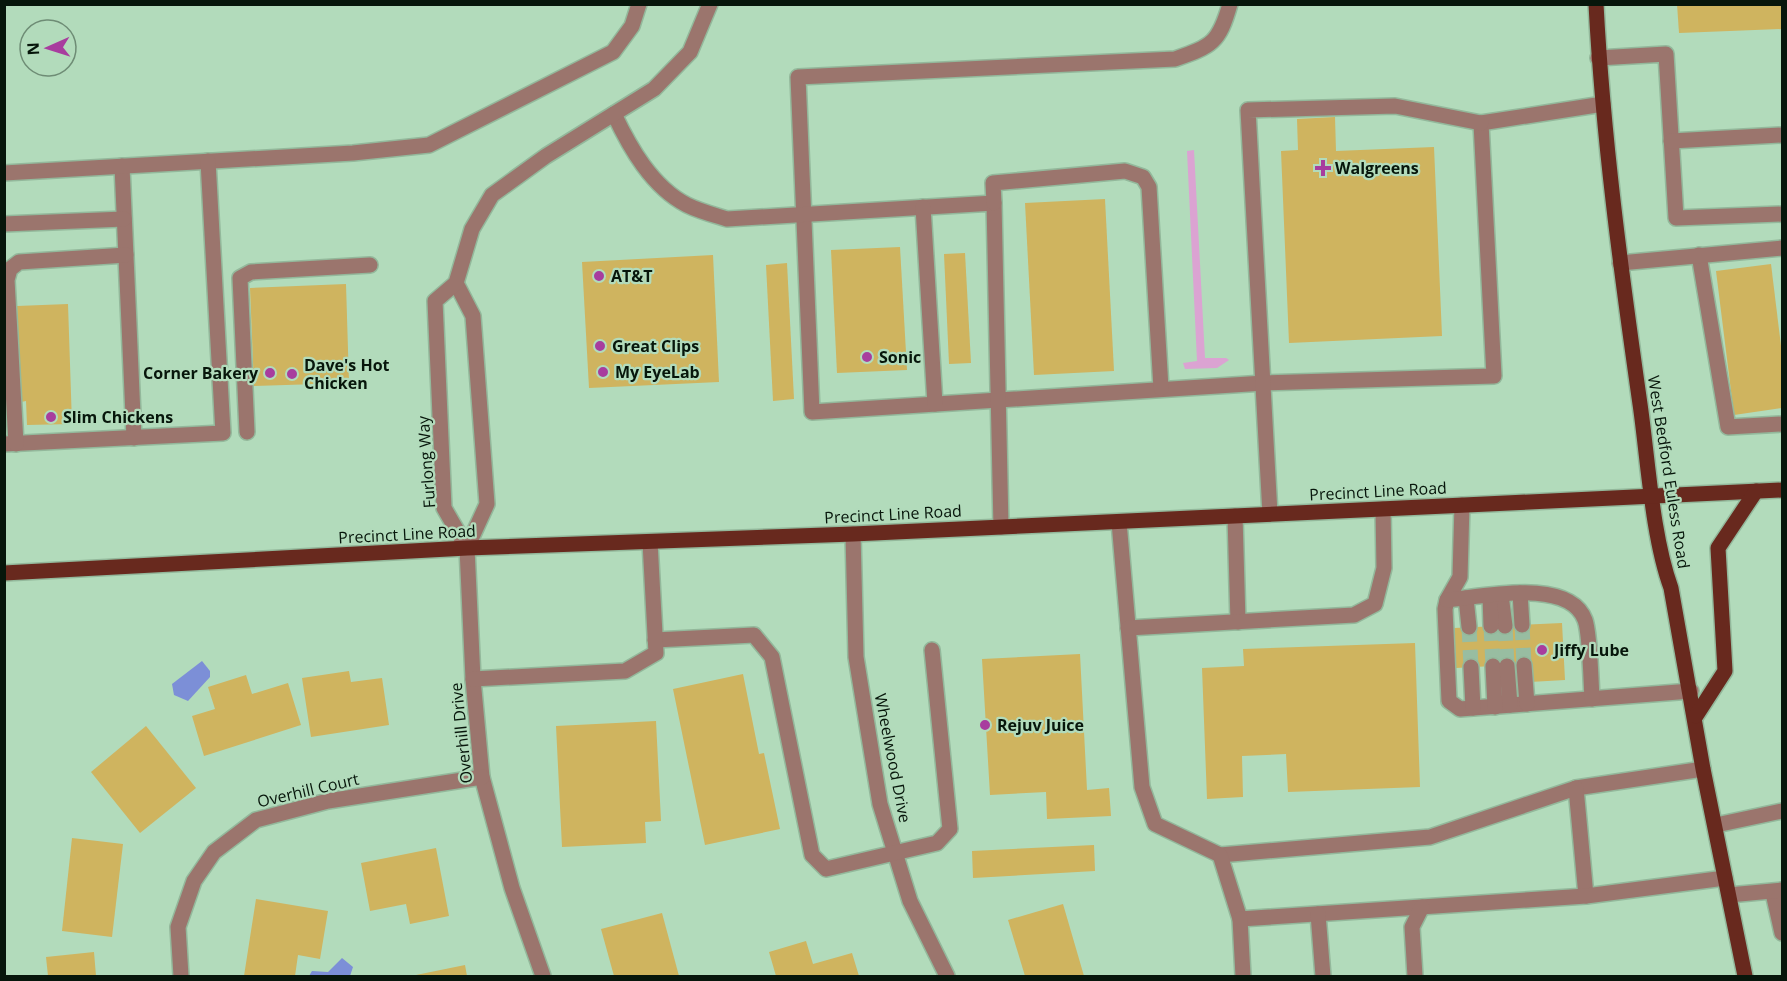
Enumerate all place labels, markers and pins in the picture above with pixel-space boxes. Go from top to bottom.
place label: Walgreens [1335,157,1419,179]
marker: Walgreens [1316,161,1330,175]
place label: AT&T [611,265,653,287]
marker: AT&T [592,269,606,283]
place label: Great Clips [612,335,699,357]
marker: Great Clips [593,339,607,353]
place label: Sonic [879,346,921,368]
marker: Sonic [860,350,874,364]
place label: Dave's Hot Chicken [304,354,390,394]
place label: My EyeLab [615,361,700,383]
place label: Corner Bakery [143,362,259,384]
marker: My EyeLab [596,365,610,379]
marker: Corner Bakery [263,366,277,380]
marker: Dave's Hot Chicken [285,367,299,381]
place label: Slim Chickens [63,406,173,428]
marker: Slim Chickens [44,410,58,424]
place label: Jiffy Lube [1552,639,1629,661]
marker: Jiffy Lube [1535,643,1549,657]
place label: Rejuv Juice [997,714,1084,736]
marker: Rejuv Juice [978,718,992,732]

